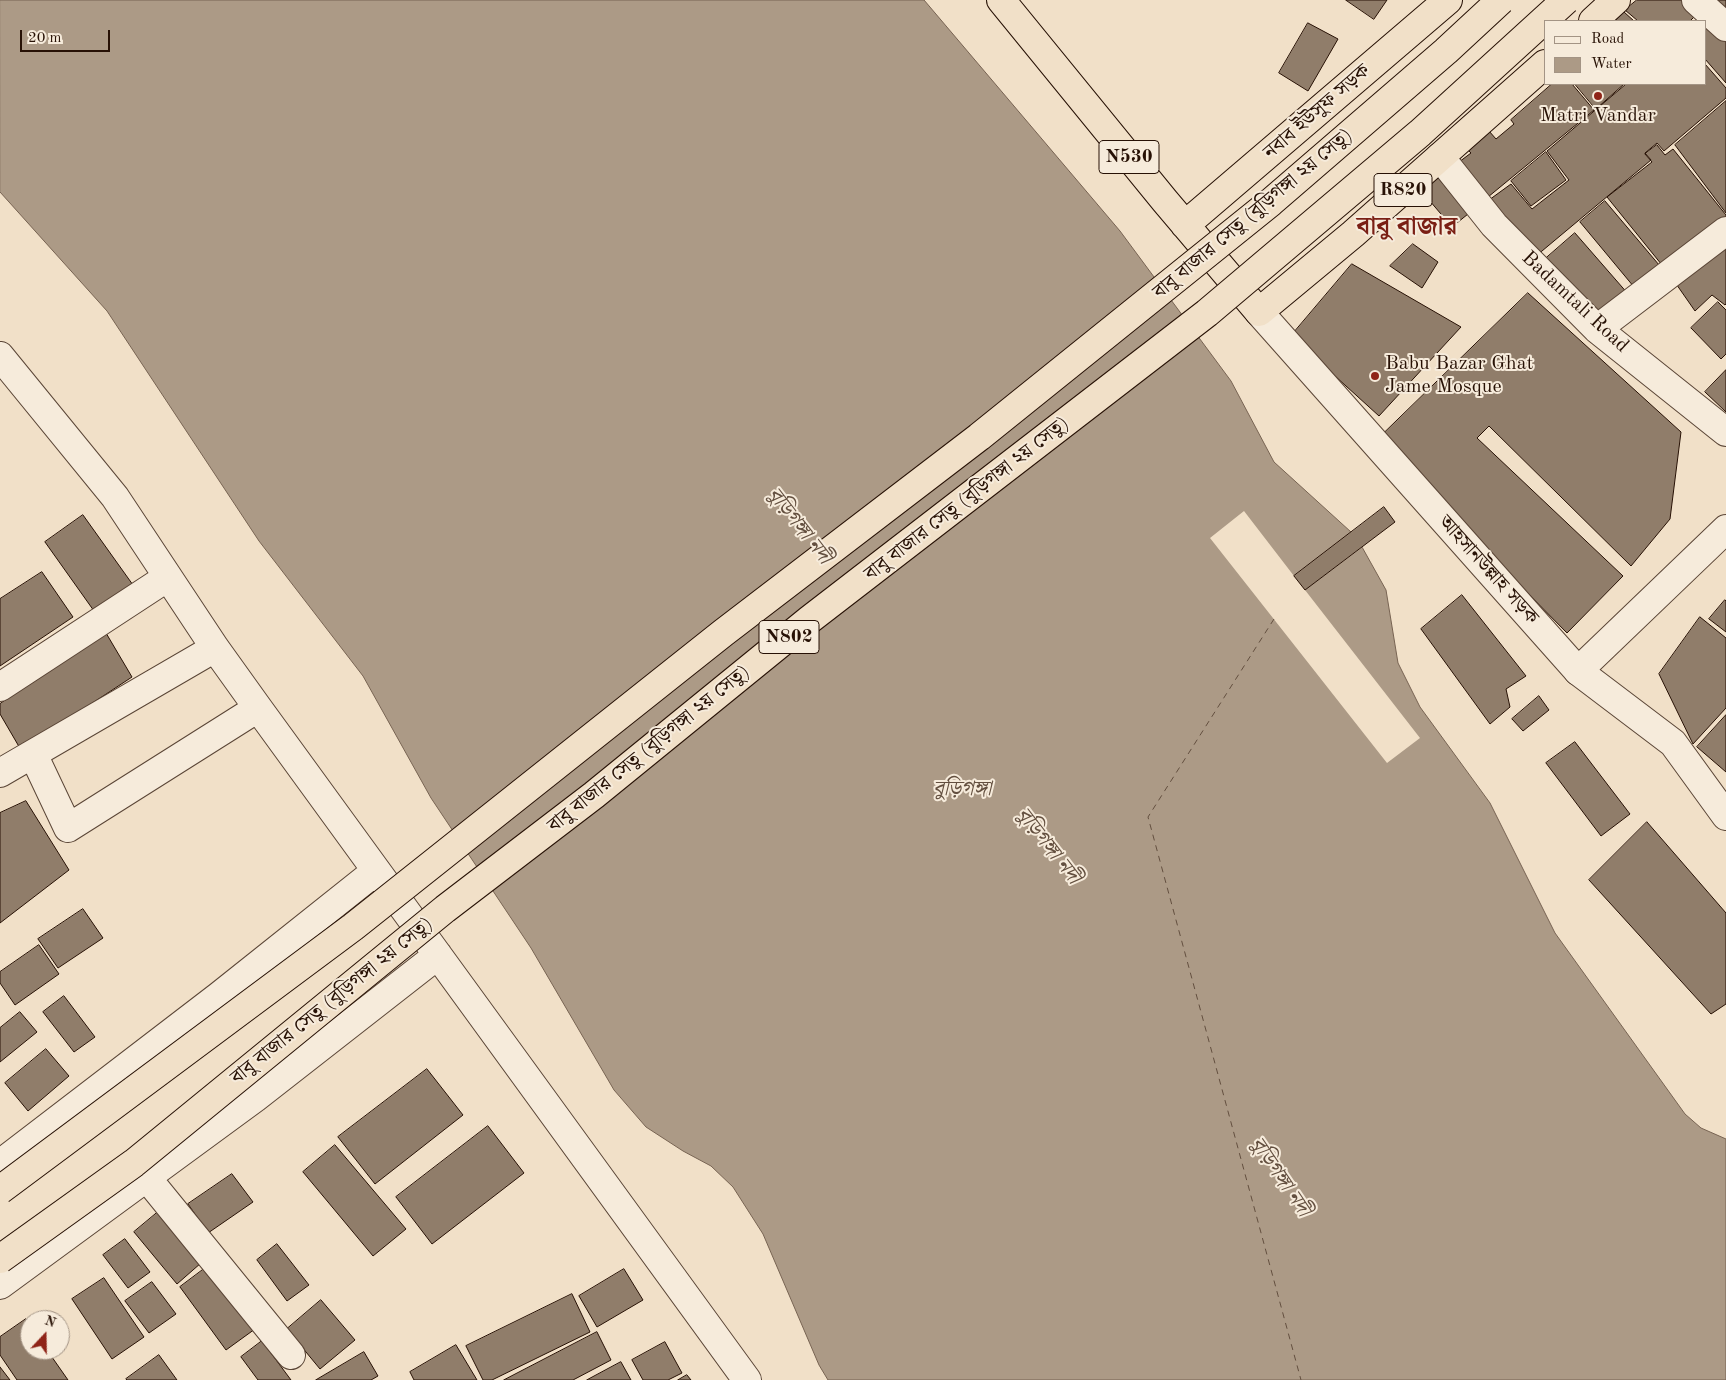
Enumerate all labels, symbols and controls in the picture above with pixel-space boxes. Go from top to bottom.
scale bar [22,20,112,52]
legend [1544,20,1706,85]
text: 20 m [28,31,62,46]
text: Road [1591,32,1624,47]
text: Water [1591,57,1632,72]
street label: নবাব ইউসুফ সড়ক [1259,59,1375,165]
marker: Matri Vandar [1592,90,1604,102]
place label: Matri Vandar [1540,104,1656,128]
street label: বাবু বাজার সেতু (বুড়িগঙ্গা ২য় সেতু) [1148,123,1358,305]
road number: N530 [1099,140,1159,173]
road number: R820 [1374,174,1432,206]
district label: বাবু বাজার [1357,212,1457,242]
street label: Badamtali Road [1516,246,1634,358]
place label: Babu Bazar Ghat Jame Mosque [1385,352,1534,399]
marker: Babu Bazar Ghat Jame Mosque [1369,370,1381,382]
street label: বাবু বাজার সেতু (বুড়িগঙ্গা ২য় সেতু) [860,412,1074,586]
water label: বুড়িগঙ্গা নদী [761,483,837,569]
street label: আহসানউল্লাহ সড়ক [1433,511,1543,629]
road number: N802 [759,620,819,654]
street label: বাবু বাজার সেতু (বুড়িগঙ্গা ২য় সেতু) [543,660,755,838]
water label: বুড়িগঙ্গা [933,776,991,802]
water label: বুড়িগঙ্গা নদী [1010,803,1086,889]
street label: বাবু বাজার সেতু (বুড়িগঙ্গা ২য় সেতু) [226,912,438,1090]
water label: বুড়িগঙ্গা নদী [1244,1133,1316,1221]
north arrow [20,1310,70,1360]
text: N [43,1313,58,1330]

